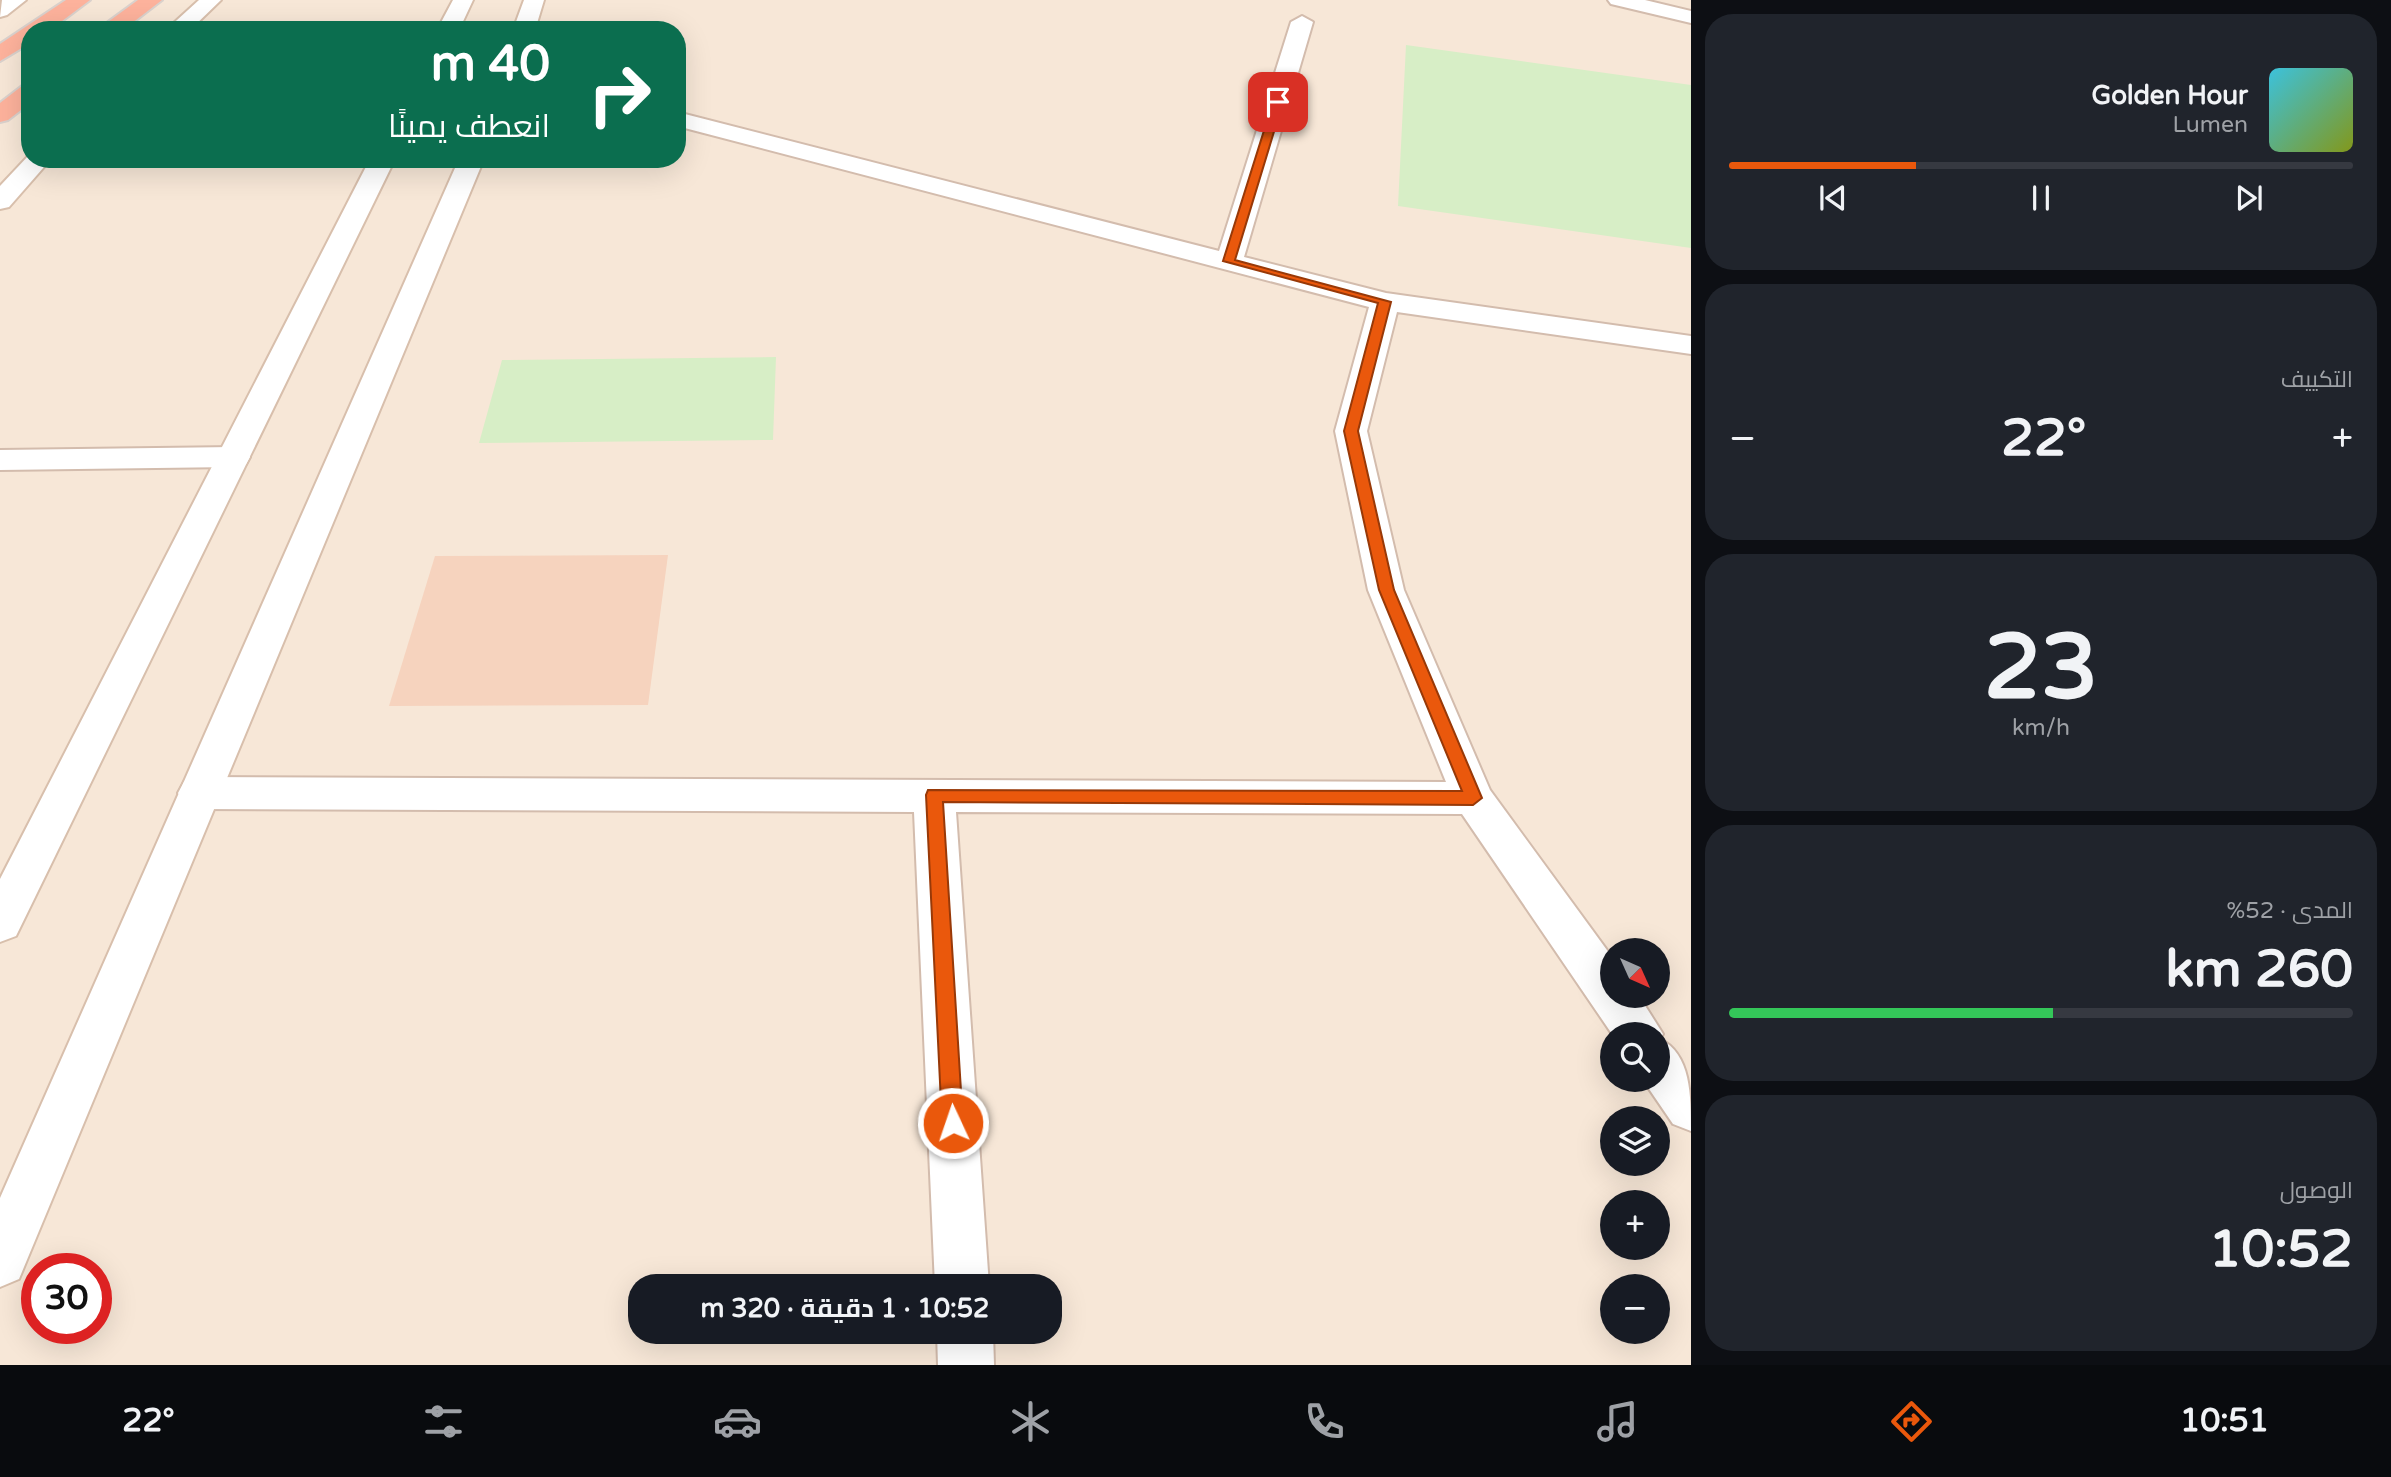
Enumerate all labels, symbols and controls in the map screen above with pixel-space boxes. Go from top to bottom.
text: 40 m [431,35,550,94]
icon: right [574,49,665,140]
pin [1248,72,1308,132]
text: Golden Hour [2091,80,2248,111]
icon: arrive [1259,83,1297,121]
text: انعطف يمينًا [388,108,550,146]
text: Lumen [2173,111,2248,139]
icon: previous [1814,179,1852,217]
icon: pause [2022,179,2060,217]
icon: next [2230,179,2268,217]
text: التكييف [2281,366,2353,394]
text: 22° [2001,407,2086,470]
text: − [1729,416,1756,462]
text: + [2332,416,2353,462]
text: 23 [1984,613,2098,723]
text: km/h [2012,714,2070,742]
text: المدى · 52% [2226,897,2353,925]
north arrow [1600,938,1670,1008]
map controls [1600,938,1670,1344]
text: 260 km [2165,938,2353,1001]
button: search [1600,1022,1670,1092]
position arrow [916,1086,990,1160]
button: layers [1600,1106,1670,1176]
text: الوصول [2280,1177,2353,1205]
button: + [1600,1190,1670,1260]
text: 10:52 [2209,1218,2353,1281]
speed limit sign: 30 [21,1253,112,1344]
button: − [1600,1274,1670,1344]
text: 10:52 · 1 دقيقة · 320 m [701,1293,989,1324]
icon: filters [419,1397,468,1446]
icon: car [713,1397,762,1446]
icon: climate [1006,1397,1055,1446]
icon: phone [1300,1397,1349,1446]
icon: music [1593,1397,1642,1446]
icon: directions [1887,1397,1936,1446]
text: 22° [122,1402,175,1440]
text: 10:51 [2180,1402,2269,1440]

